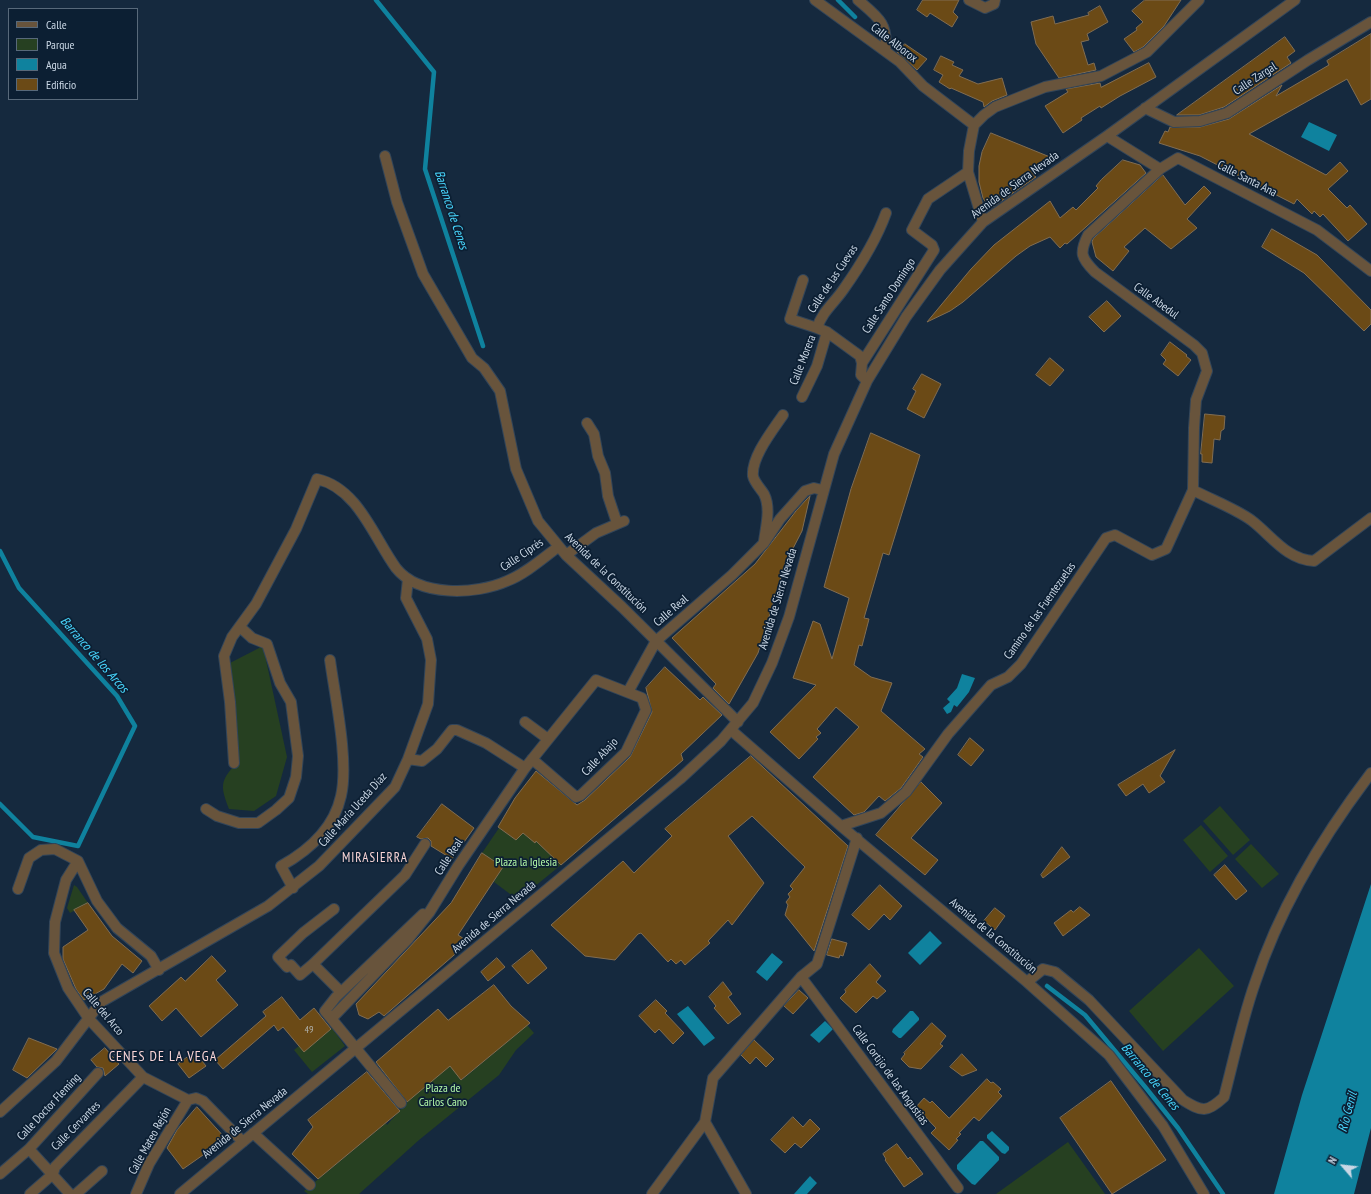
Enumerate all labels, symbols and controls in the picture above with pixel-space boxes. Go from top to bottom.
legend [8,8,138,100]
text: Calle [46,17,67,32]
street label: Calle Alborox [868,20,920,66]
text: Parque [46,37,75,52]
text: Agua [46,57,67,72]
street label: Calle Zargal [1230,60,1280,98]
text: Edificio [46,77,76,92]
street label: Avenida de Sierra Nevada [968,148,1062,222]
street label: Calle Santa Ana [1215,158,1279,200]
water label: Barranco de Cenes [431,168,471,252]
street label: Calle de las Cuevas [805,242,861,316]
street label: Calle Santo Domingo [859,256,919,336]
street label: Calle Abedul [1131,280,1181,322]
street label: Calle Morera [787,333,819,387]
street label: Avenida de la Constitución [562,530,650,616]
street label: Calle Ciprés [498,535,546,575]
street label: Avenida de Sierra Nevada [756,547,800,651]
street label: Camino de las Fuentezuelas [1001,560,1079,662]
street label: Calle Real [651,592,691,630]
water label: Barranco de los Arcos [57,614,131,696]
street label: Calle Abajo [579,735,621,779]
street label: Calle María Uceda Díaz [316,770,390,850]
street label: Calle Real [432,836,466,878]
district label: MIRASIERRA [342,850,408,866]
park label: Plaza la Iglesia [495,856,557,870]
street label: Avenida de Sierra Nevada [449,878,539,956]
street label: Avenida de la Constitución [946,895,1040,977]
street label: Calle del Arco [79,986,127,1038]
street label: Calle Cortijo de las Angustias [849,1022,931,1128]
house number: 49 [305,1024,313,1036]
water label: Barranco de Cenes [1118,1040,1182,1114]
district label: CENES DE LA VEGA [109,1049,217,1065]
street label: Calle Doctor Fleming [14,1070,84,1144]
park label: Plaza de Carlos Cano [419,1082,467,1110]
street label: Avenida de Sierra Nevada [200,1084,290,1162]
water label: Río Genil [1335,1090,1361,1134]
street label: Calle Cervantes [48,1098,104,1154]
street label: Calle Mateo Rejón [126,1105,174,1177]
north arrow [1323,1146,1363,1186]
text: N [1325,1154,1340,1166]

